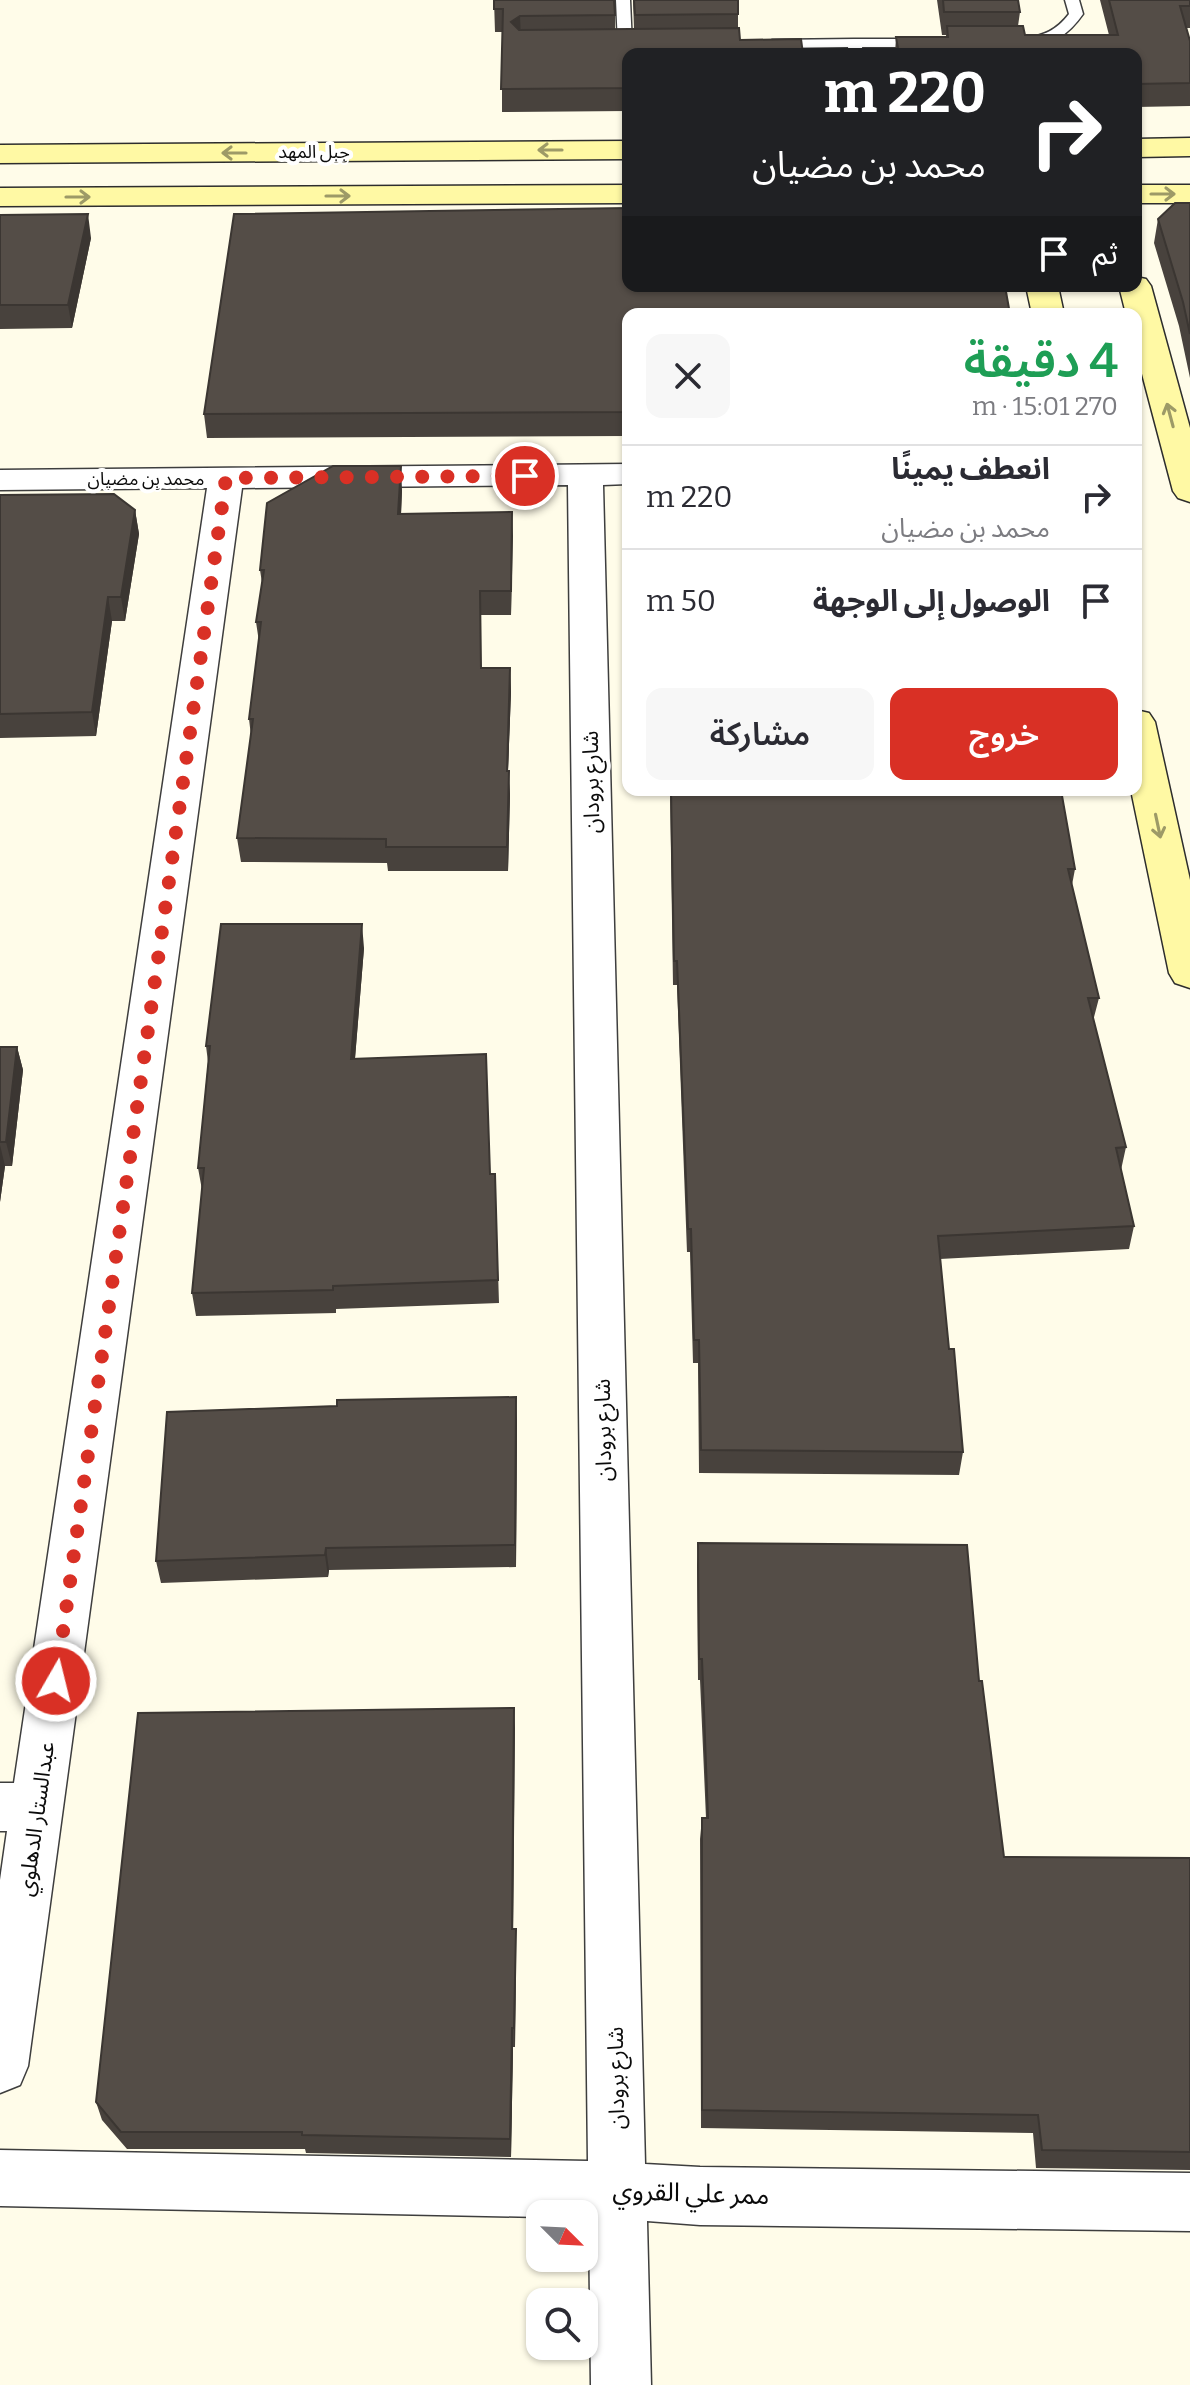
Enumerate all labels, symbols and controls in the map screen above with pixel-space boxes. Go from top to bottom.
text: 220 m [824,60,986,127]
icon: right [1014,80,1118,184]
street label: جبل المهد [278,141,350,163]
one-way arrow [537,142,564,158]
text: محمد بن مضيان [752,143,986,187]
one-way arrow [221,145,248,160]
one-way arrow [1149,186,1176,202]
one-way arrow [324,188,351,204]
one-way arrow [64,189,91,205]
icon: arrive [1032,232,1076,276]
text: ثم [1092,236,1118,272]
text: 4 دقيقة [964,332,1118,390]
button: close [646,334,730,418]
text: 270 m · 15:01 [972,391,1118,422]
one-way arrow [1162,403,1177,429]
pin [491,442,559,510]
text: انعطف يمينًا [891,451,1050,487]
icon: arrive [503,454,547,498]
street label: محمد بن مضيان [88,468,204,490]
icon: right [1074,475,1118,519]
text: 220 m [646,479,733,515]
text: محمد بن مضيان [881,513,1050,544]
icon: arrive [1074,579,1118,623]
text: 50 m [646,583,716,619]
text: الوصول إلى الوجهة [813,583,1050,619]
button: مشاركة [646,688,874,780]
button: خروج [890,688,1118,780]
street label: شارع برودان [577,730,608,834]
one-way arrow [1151,813,1166,838]
street label: شارع برودان [589,1378,620,1482]
position arrow [14,1639,98,1723]
street label: عبدالستار الدهلوي [12,1740,63,1899]
street label: شارع برودان [602,2026,633,2130]
street label: ممر علي القروي [612,2175,770,2215]
north arrow [526,2200,598,2272]
map controls [526,2200,598,2360]
button: search [526,2288,598,2360]

